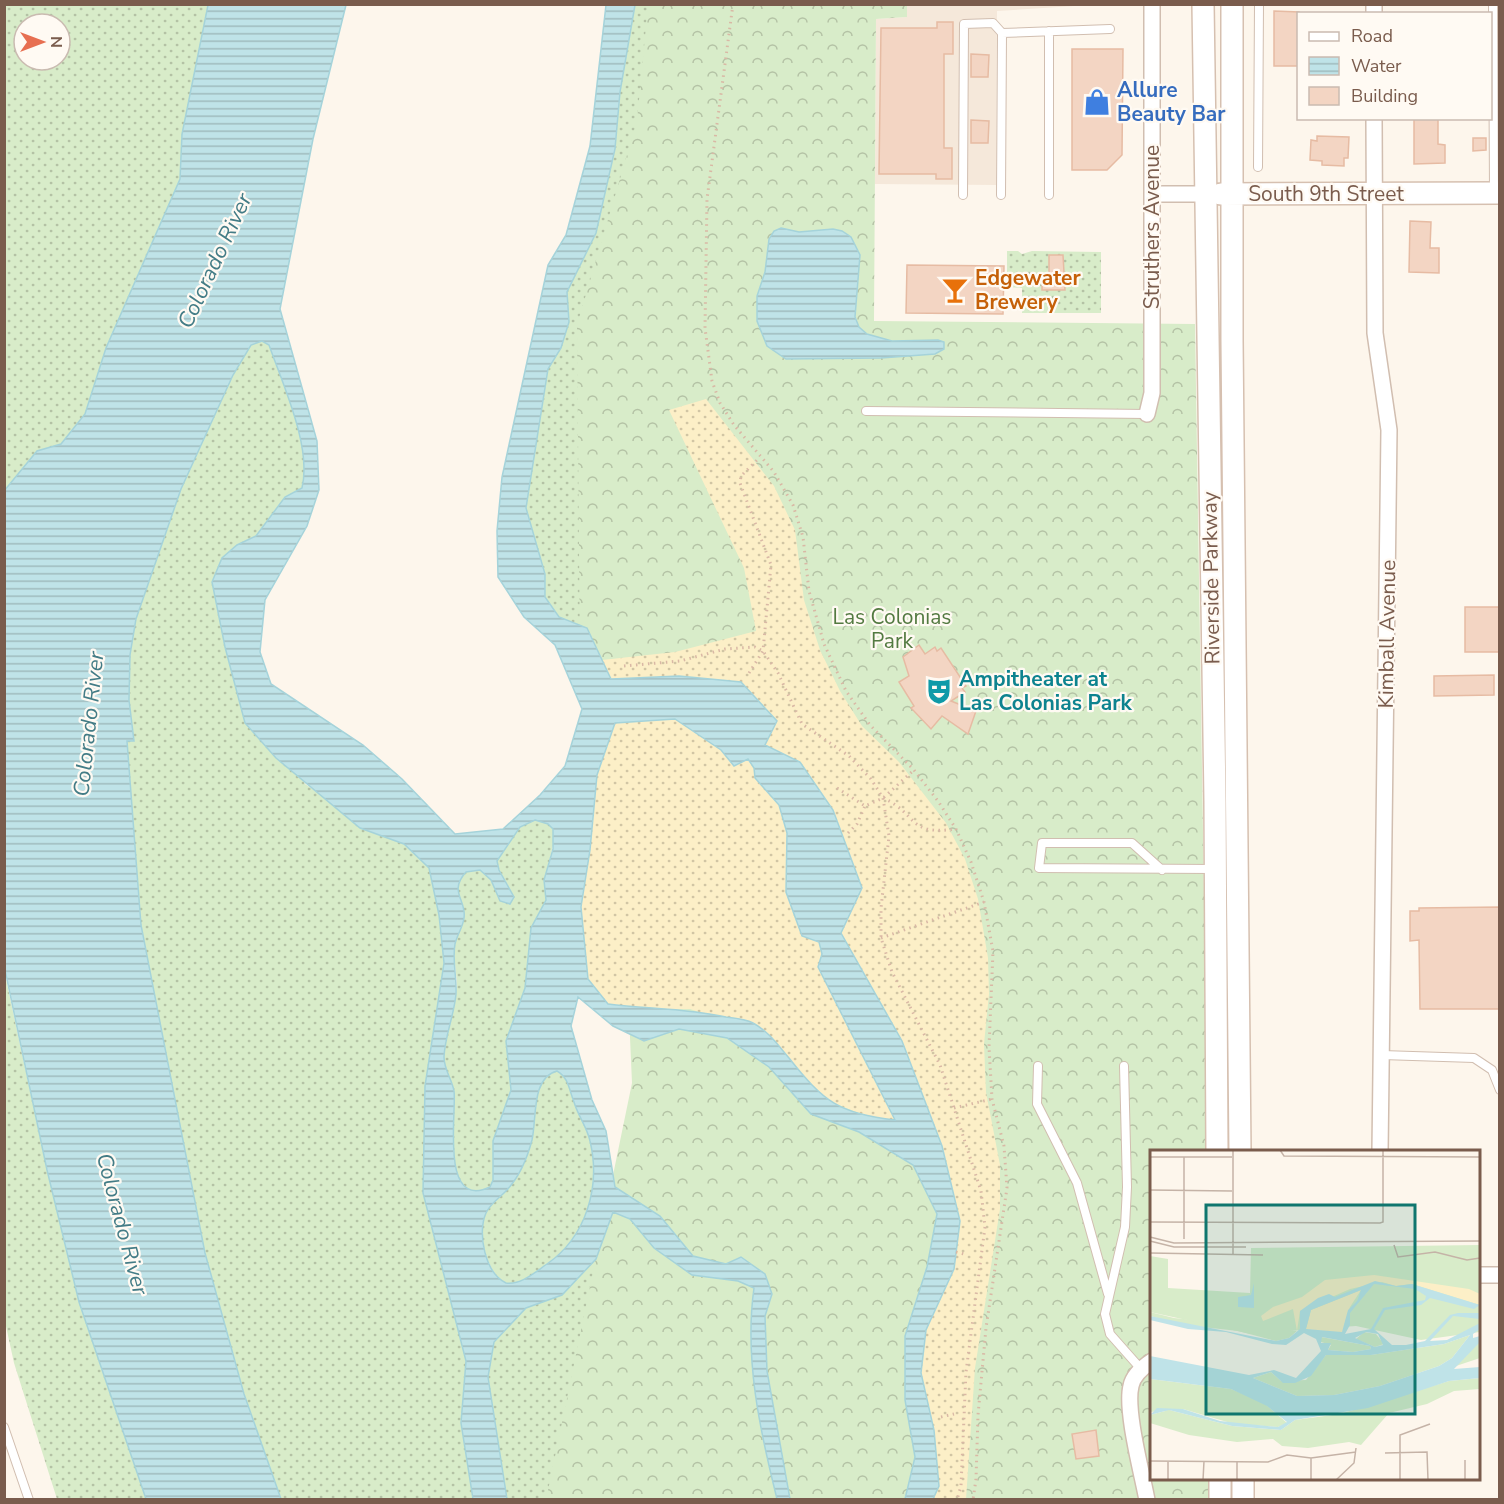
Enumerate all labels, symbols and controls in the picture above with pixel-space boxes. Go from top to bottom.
north arrow [12,12,72,72]
legend [1297,12,1492,120]
text: Road [1351,24,1393,48]
text: N [45,36,67,48]
text: Water [1351,54,1402,78]
place label: Allure Beauty Bar [1117,76,1226,128]
text: Building [1351,84,1418,108]
shop icon: Allure Beauty Bar [1082,87,1112,117]
street label: Struthers Avenue [1138,145,1166,309]
street label: South 9th Street [1248,180,1404,208]
water label: Colorado River [171,188,260,333]
place label: Edgewater Brewery [975,264,1082,316]
bar icon: Edgewater Brewery [940,275,970,305]
street label: Riverside Parkway [1195,491,1227,665]
street label: Kimball Avenue [1372,559,1402,709]
park label: Las Colonias Park [833,603,951,655]
water label: Colorado River [66,649,112,798]
place label: Ampitheater at Las Colonias Park [959,665,1132,717]
theatre icon: Ampitheater at Las Colonias Park [924,676,954,706]
water label: Colorado River [89,1150,156,1299]
inset map [1150,1150,1480,1480]

